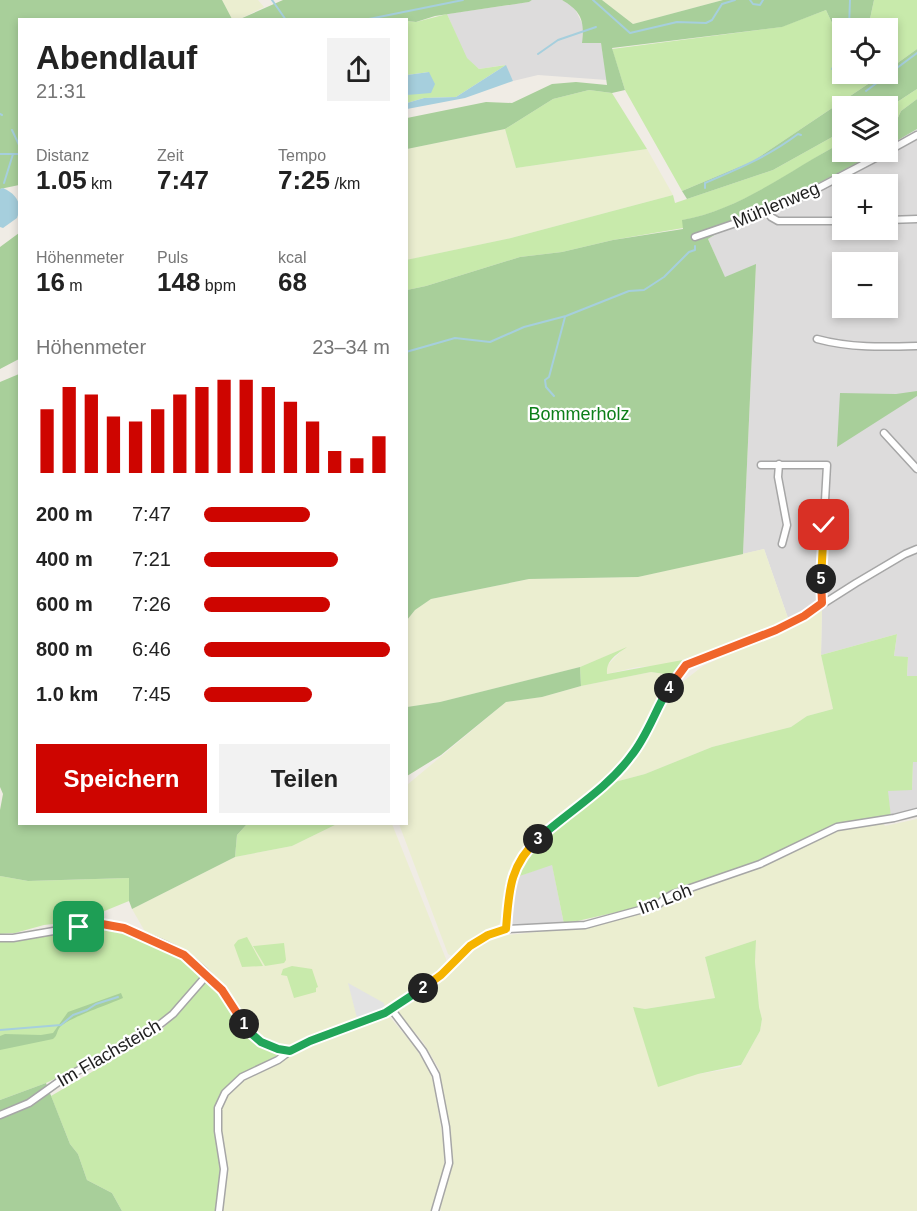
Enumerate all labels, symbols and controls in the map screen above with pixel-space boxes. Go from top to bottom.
map controls [832,18,898,318]
button: locate [832,18,898,84]
button: share [327,38,390,101]
text: Abendlauf [36,39,197,76]
text: 21:31 [36,80,86,102]
button: layers [832,96,898,162]
text: Distanz [36,147,89,164]
text: Zeit [157,147,184,164]
text: Tempo [278,147,326,164]
text: 1.05 [36,165,87,195]
text: 7:47 [157,165,209,195]
text: 7:25 [278,165,330,195]
button: + [832,174,898,240]
text: km [87,175,112,192]
text: /km [330,175,360,192]
street label: Mühlenweg [730,178,822,232]
text: Höhenmeter [36,249,124,266]
text: Puls [157,249,188,266]
text: kcal [278,249,306,266]
button: − [832,252,898,318]
text: 16 [36,267,65,297]
text: 148 [157,267,200,297]
text: 68 [278,267,307,297]
text: m [65,277,83,294]
text: bpm [200,277,236,294]
text: Höhenmeter [36,336,146,358]
text: 23–34 m [312,336,390,358]
park label: Bommerholz [528,404,630,424]
pin [798,499,849,550]
text: 200 m [36,503,93,525]
text: 7:47 [132,503,171,525]
icon: check [807,508,840,541]
text: 400 m [36,548,93,570]
text: 7:21 [132,548,171,570]
pin: 5 [806,564,836,594]
text: 5 [817,570,825,587]
text: 600 m [36,593,93,615]
text: 7:26 [132,593,171,615]
text: 800 m [36,638,93,660]
text: 6:46 [132,638,171,660]
pin: 4 [654,673,684,703]
text: 4 [665,679,673,696]
text: 1.0 km [36,683,98,705]
text: 7:45 [132,683,171,705]
button: Speichern [36,744,207,813]
button: Teilen [219,744,390,813]
pin: 3 [523,824,553,854]
text: 3 [534,830,542,847]
street label: Im Loh [636,880,694,918]
pin [53,901,104,952]
icon: arrive [62,910,95,943]
pin: 2 [408,973,438,1003]
text: 2 [419,979,427,996]
pin: 1 [229,1009,259,1039]
street label: Im Flachsteich [54,1015,164,1091]
text: 1 [240,1015,248,1032]

